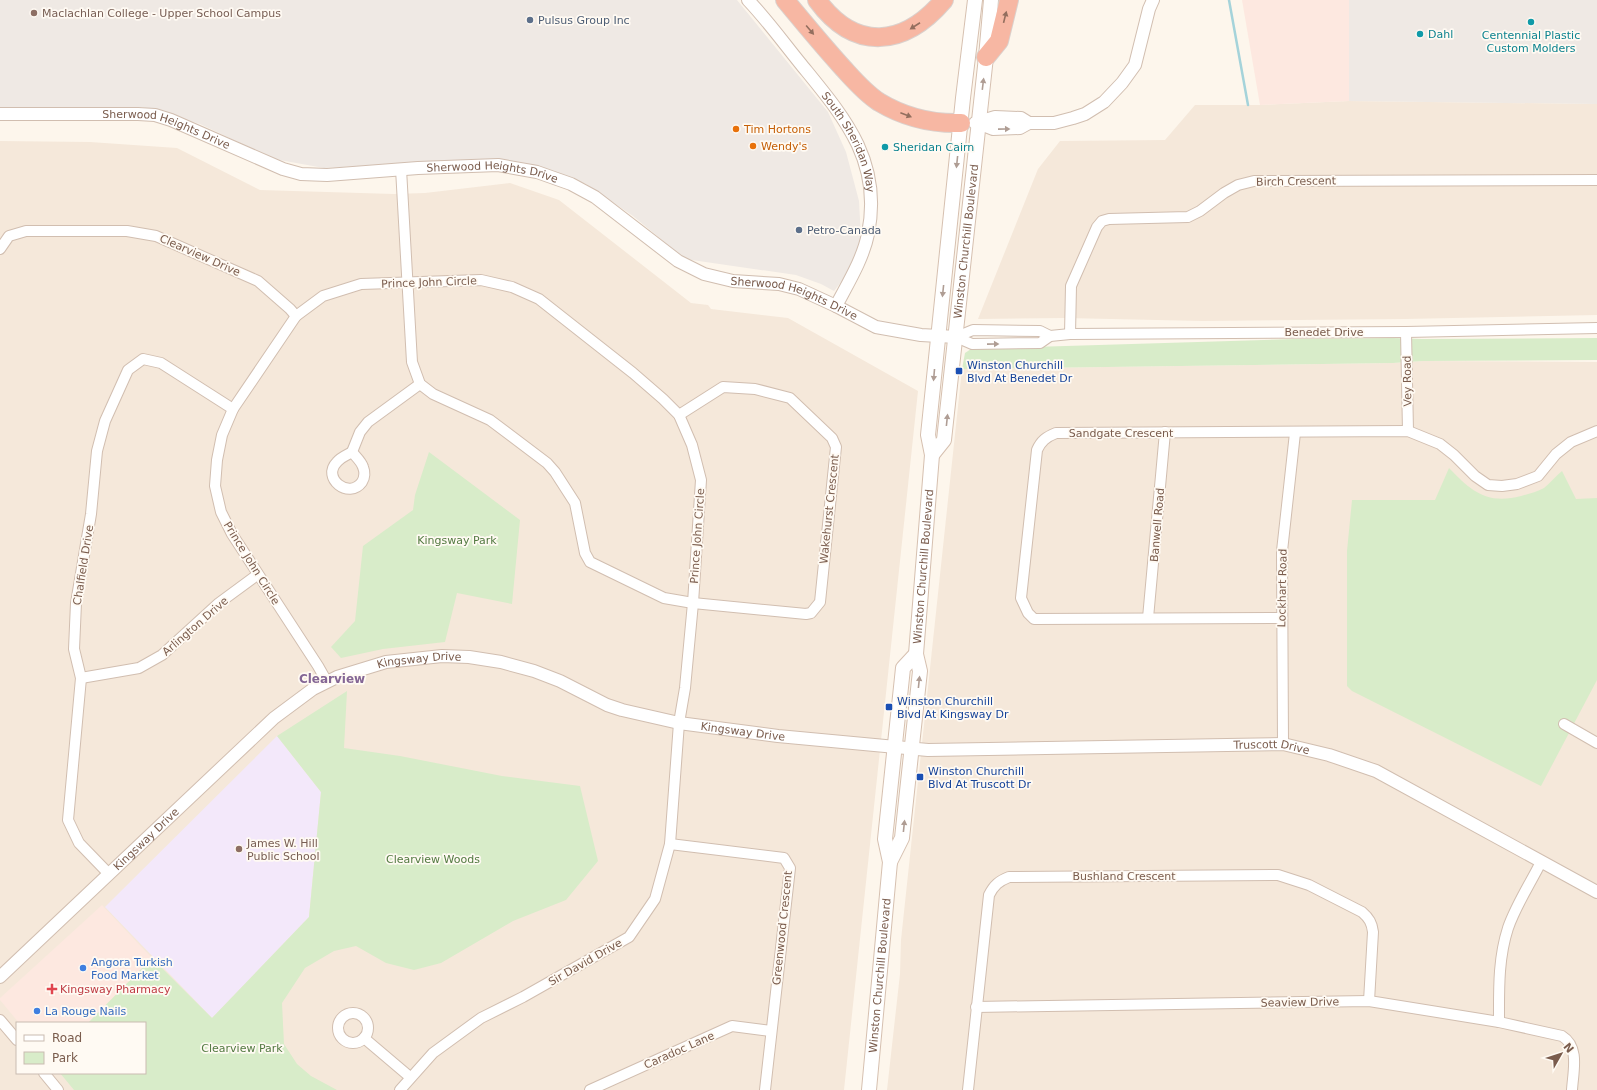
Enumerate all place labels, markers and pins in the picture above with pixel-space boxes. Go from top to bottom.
place label: Maclachlan College - Upper School Campus [42,7,281,20]
marker: Maclachlan College - Upper School Campus [29,8,39,18]
place label: Pulsus Group Inc [538,14,630,27]
marker: Pulsus Group Inc [525,15,535,25]
marker: Centennial Plastic Custom Molders [1526,17,1536,27]
place label: Dahl [1428,28,1453,41]
marker: Dahl [1415,29,1425,39]
place label: Centennial Plastic Custom Molders [1482,29,1580,55]
place label: Tim Hortons [743,123,811,136]
marker: Tim Hortons [731,124,741,134]
place label: Wendy's [761,140,807,153]
marker: Wendy's [748,141,758,151]
place label: Sheridan Cairn [893,141,974,154]
marker: Sheridan Cairn [880,142,890,152]
place label: Petro-Canada [807,224,881,237]
marker: Petro-Canada [794,225,804,235]
place label: Winston Churchill Blvd At Benedet Dr [967,359,1073,385]
marker: Winston Churchill Blvd At Benedet Dr [954,366,964,376]
place label: Winston Churchill Blvd At Kingsway Dr [897,695,1009,721]
marker: Winston Churchill Blvd At Kingsway Dr [884,702,894,712]
place label: Winston Churchill Blvd At Truscott Dr [928,765,1031,791]
marker: Winston Churchill Blvd At Truscott Dr [915,772,925,782]
place label: James W. Hill Public School [246,837,320,863]
marker: James W. Hill Public School [234,844,244,854]
place label: Angora Turkish Food Market [91,956,173,982]
marker: Angora Turkish Food Market [78,963,88,973]
place label: Kingsway Pharmacy [60,983,171,996]
marker: Kingsway Pharmacy [47,984,57,994]
place label: La Rouge Nails [45,1005,127,1018]
marker: La Rouge Nails [32,1006,42,1016]

